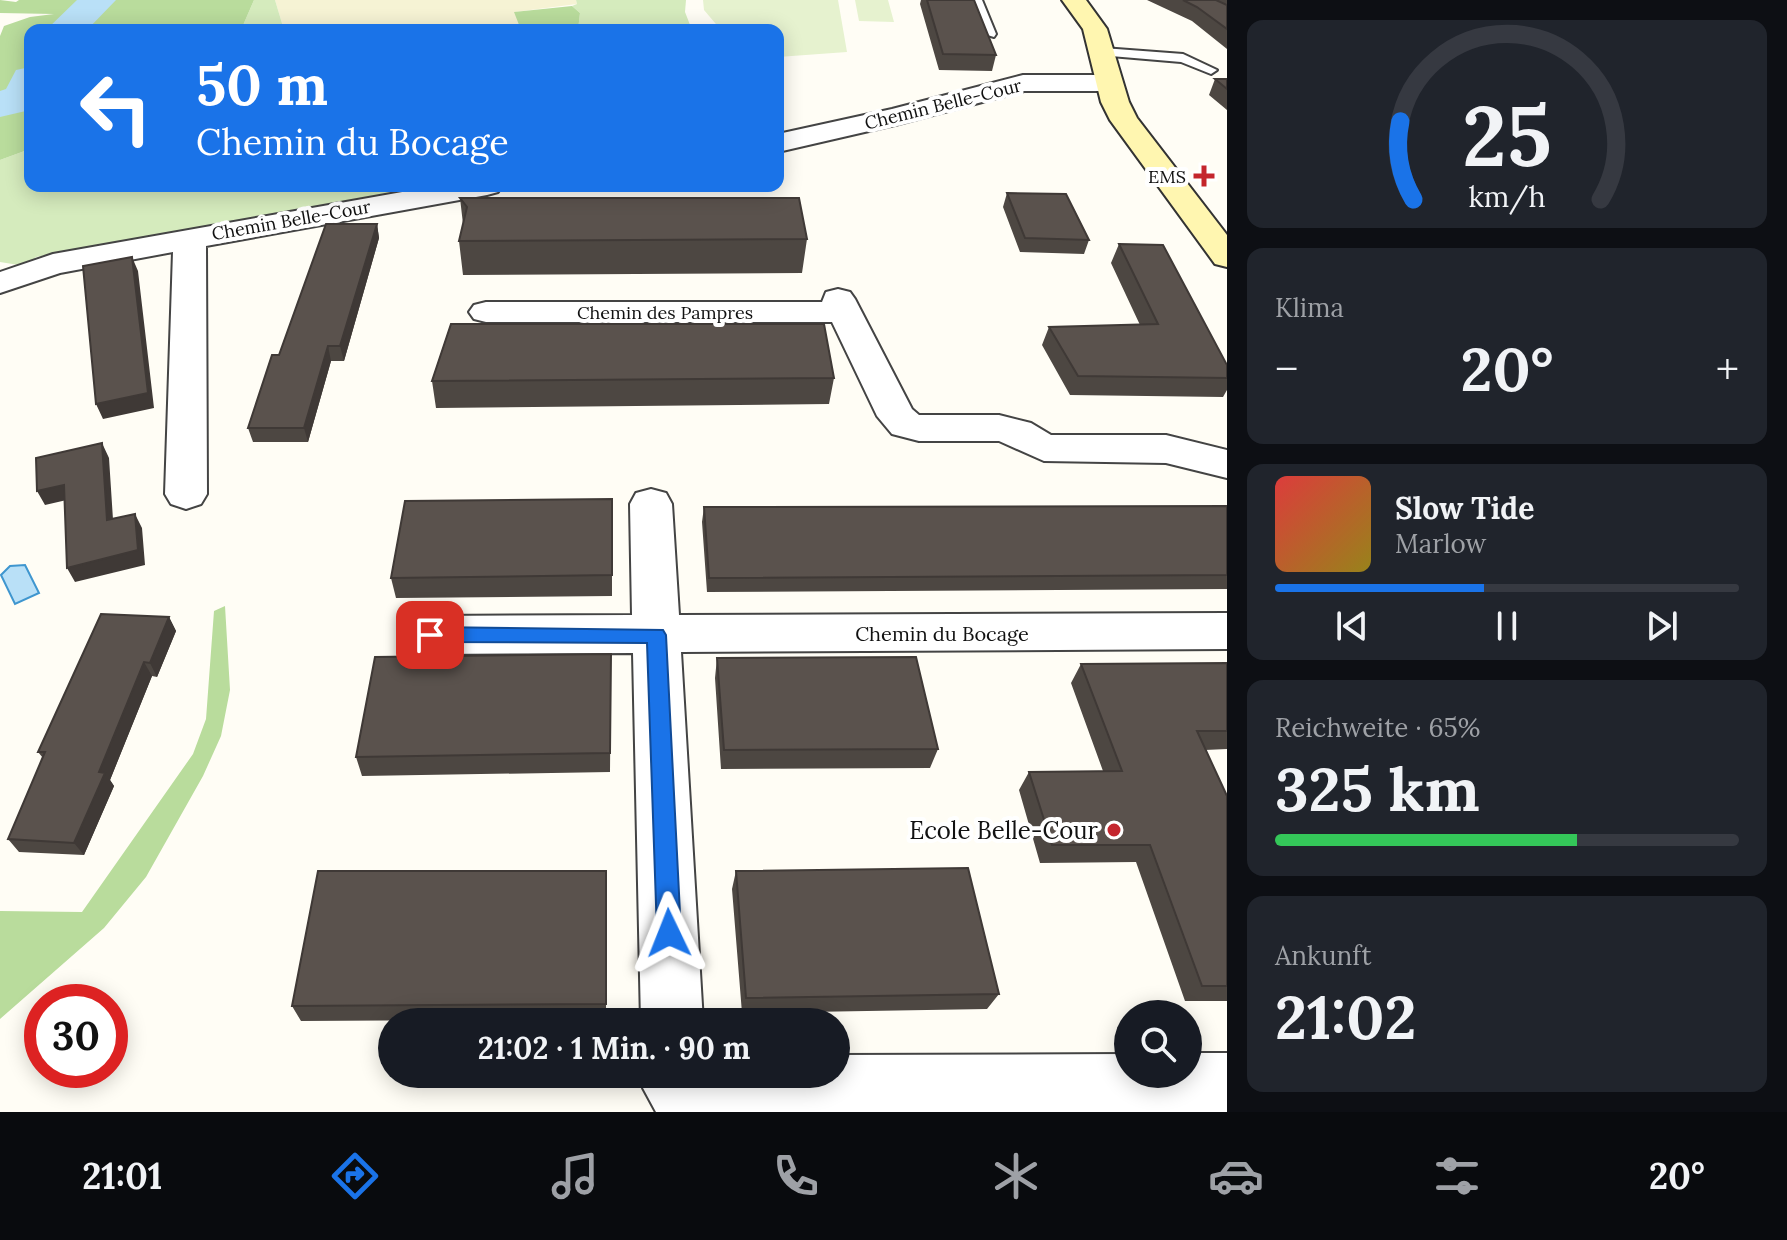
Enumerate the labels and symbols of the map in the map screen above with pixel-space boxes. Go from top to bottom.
street label: Chemin Belle-Cour [862,73,1024,135]
place label: EMS [1148,165,1186,188]
marker: EMS [1193,165,1215,187]
street label: Chemin Belle-Cour [210,195,372,245]
street label: Chemin des Pampres [577,301,753,324]
pin [396,601,464,669]
street label: Chemin du Bocage [855,621,1029,646]
place label: Ecole Belle-Cour [909,815,1099,846]
marker: Ecole Belle-Cour [1105,821,1123,839]
position arrow [627,891,711,975]
speed limit sign: 30 [24,984,128,1088]

